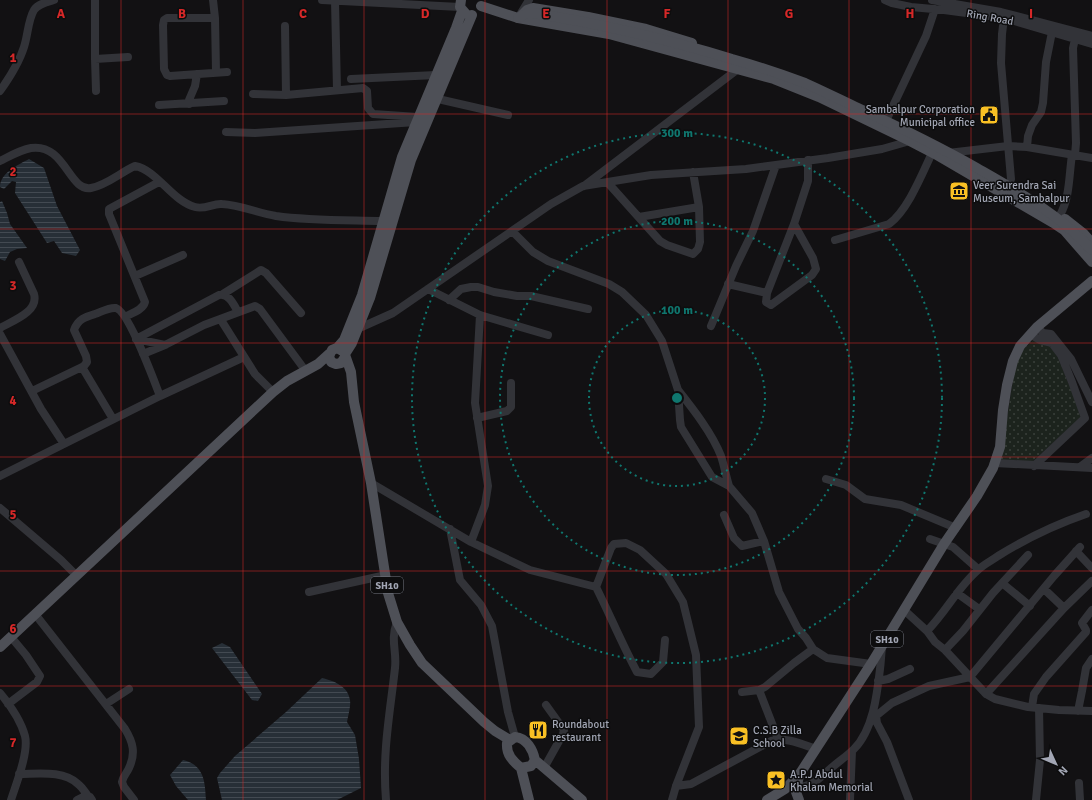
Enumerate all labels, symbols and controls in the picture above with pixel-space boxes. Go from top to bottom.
text: A [57,6,66,22]
text: B [178,6,186,22]
text: C [299,6,307,22]
text: D [421,6,430,22]
text: E [542,6,550,22]
text: F [664,6,671,22]
text: G [785,6,793,22]
text: H [906,6,914,22]
text: I [1029,6,1033,22]
street label: Ring Road [965,7,1015,28]
text: 1 [9,50,17,66]
place label: Sambalpur Corporation Municipal office [866,103,975,129]
public building icon: Sambalpur Corporation Municipal office [978,104,1000,126]
text: 300 m [661,126,693,141]
text: 2 [9,164,17,180]
place label: Veer Surendra Sai Museum, Sambalpur [973,179,1069,205]
museum icon: Veer Surendra Sai Museum, Sambalpur [948,180,970,202]
text: 200 m [661,214,693,229]
text: 3 [9,278,17,294]
text: 100 m [661,303,693,318]
centre of rings [670,391,684,405]
text: 4 [9,393,17,409]
text: 5 [9,507,17,523]
road number: SH10 [371,577,403,593]
text: 6 [9,621,17,637]
road number: SH10 [871,631,903,647]
place label: Roundabout restaurant [552,718,609,744]
restaurant icon: Roundabout restaurant [527,719,549,741]
place label: C.S.B Zilla School [753,724,802,750]
school or university icon: C.S.B Zilla School [728,725,750,747]
text: 7 [9,735,17,751]
north arrow [1036,744,1076,784]
text: N [1055,763,1070,778]
place label: A.P.J Abdul Khalam Memorial [790,768,873,794]
place icon: A.P.J Abdul Khalam Memorial [765,769,787,791]

